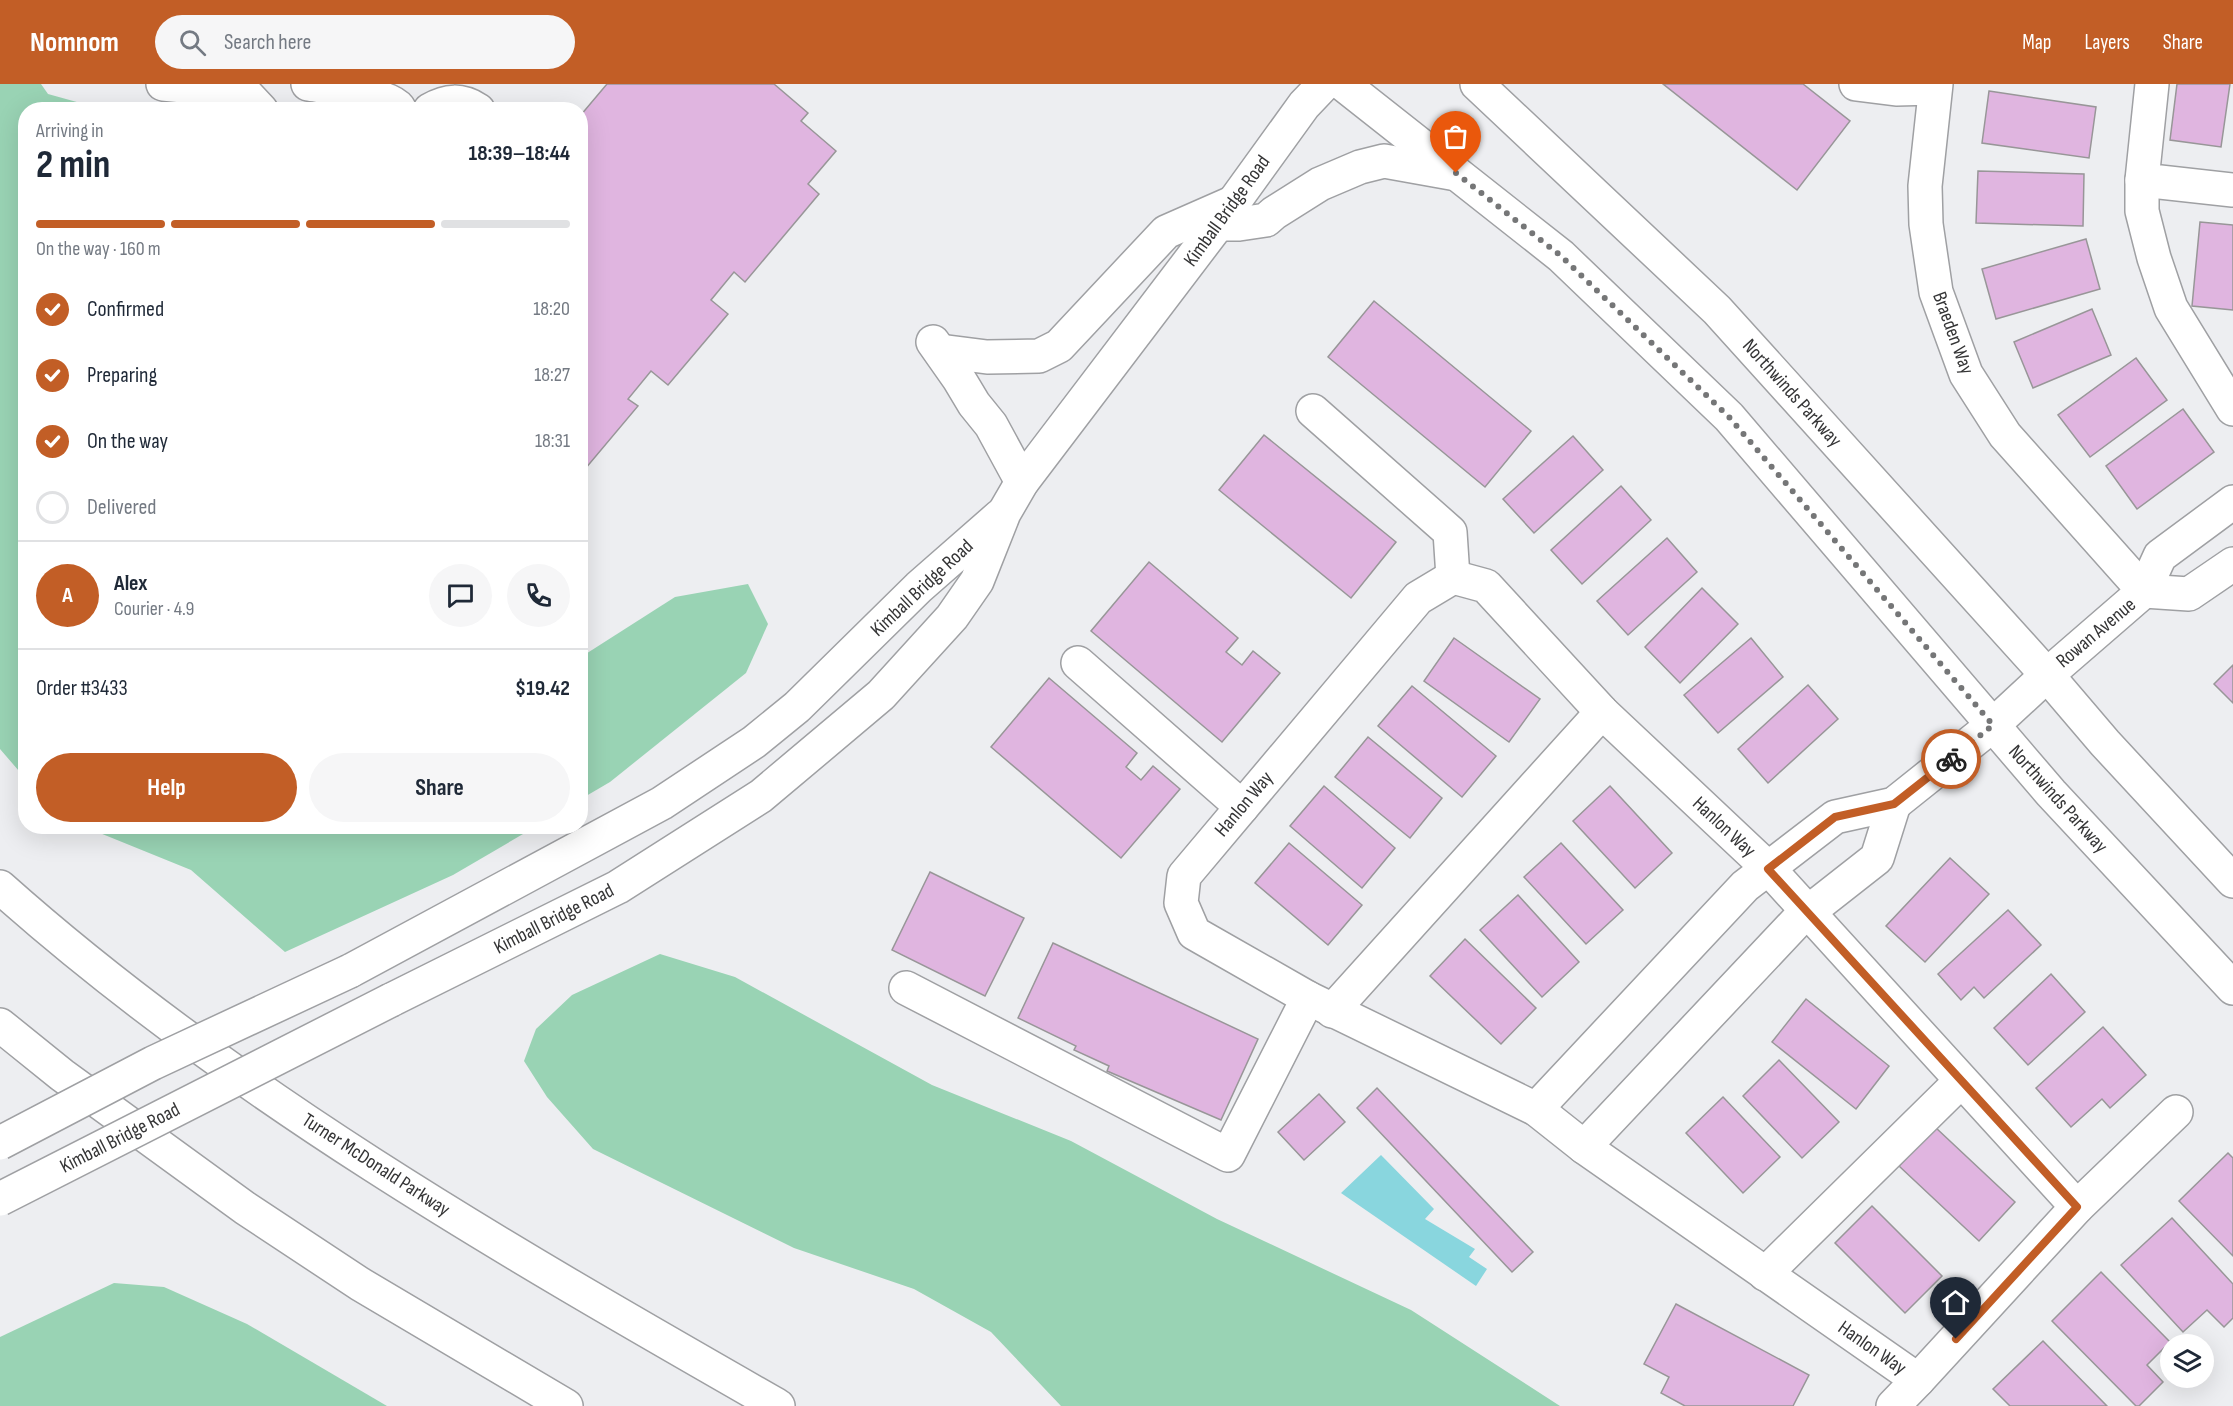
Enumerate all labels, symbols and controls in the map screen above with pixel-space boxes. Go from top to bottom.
search box [155,15,575,69]
text: Nomnom [30,26,119,59]
icon: search [176,26,209,59]
text: Search here [224,29,311,56]
text: Map [2022,30,2051,55]
text: Layers [2084,30,2130,55]
text: Share [2163,30,2203,55]
pin [1430,111,1481,173]
text: Arriving in [36,119,104,143]
icon: bag [1439,120,1472,153]
text: 18:39–18:44 [469,140,570,167]
text: 2 min [36,142,110,189]
street label: Kimball Bridge Road [1179,151,1275,271]
text: On the way · 160 m [36,237,161,261]
street label: Braeden Way [1927,289,1979,378]
icon: check [36,293,69,326]
text: Confirmed [87,296,164,323]
text: 18:20 [533,297,570,321]
street label: Northwinds Parkway [1737,334,1847,452]
icon: check [36,359,69,392]
text: Preparing [87,362,157,389]
text: 18:27 [534,363,570,387]
icon: check [36,425,69,458]
text: On the way [87,428,168,455]
text: 18:31 [535,429,570,453]
text: Delivered [87,494,156,521]
street label: Kimball Bridge Road [866,534,978,642]
button: chat [429,564,492,627]
button: phone [507,564,570,627]
text: Alex [114,570,147,597]
text: A [62,582,73,609]
street label: Rowan Avenue [2051,593,2141,673]
text: Courier · 4.9 [114,597,194,621]
text: Order #3433 [36,675,128,702]
text: $19.42 [515,675,570,702]
courier [1921,729,1981,789]
street label: Northwinds Parkway [2003,740,2113,858]
icon: bike [1935,743,1968,776]
button: Help [36,753,297,822]
button: Share [309,753,570,822]
street label: Hanlon Way [1210,766,1278,842]
street label: Hanlon Way [1687,792,1761,863]
street label: Kimball Bridge Road [490,878,618,960]
street label: Kimball Bridge Road [56,1097,184,1179]
street label: Turner McDonald Parkway [298,1108,455,1222]
pin [1930,1277,1981,1339]
icon: home [1939,1286,1972,1319]
street label: Hanlon Way [1833,1316,1911,1380]
map controls [2160,1334,2214,1388]
button: layers [2160,1334,2214,1388]

